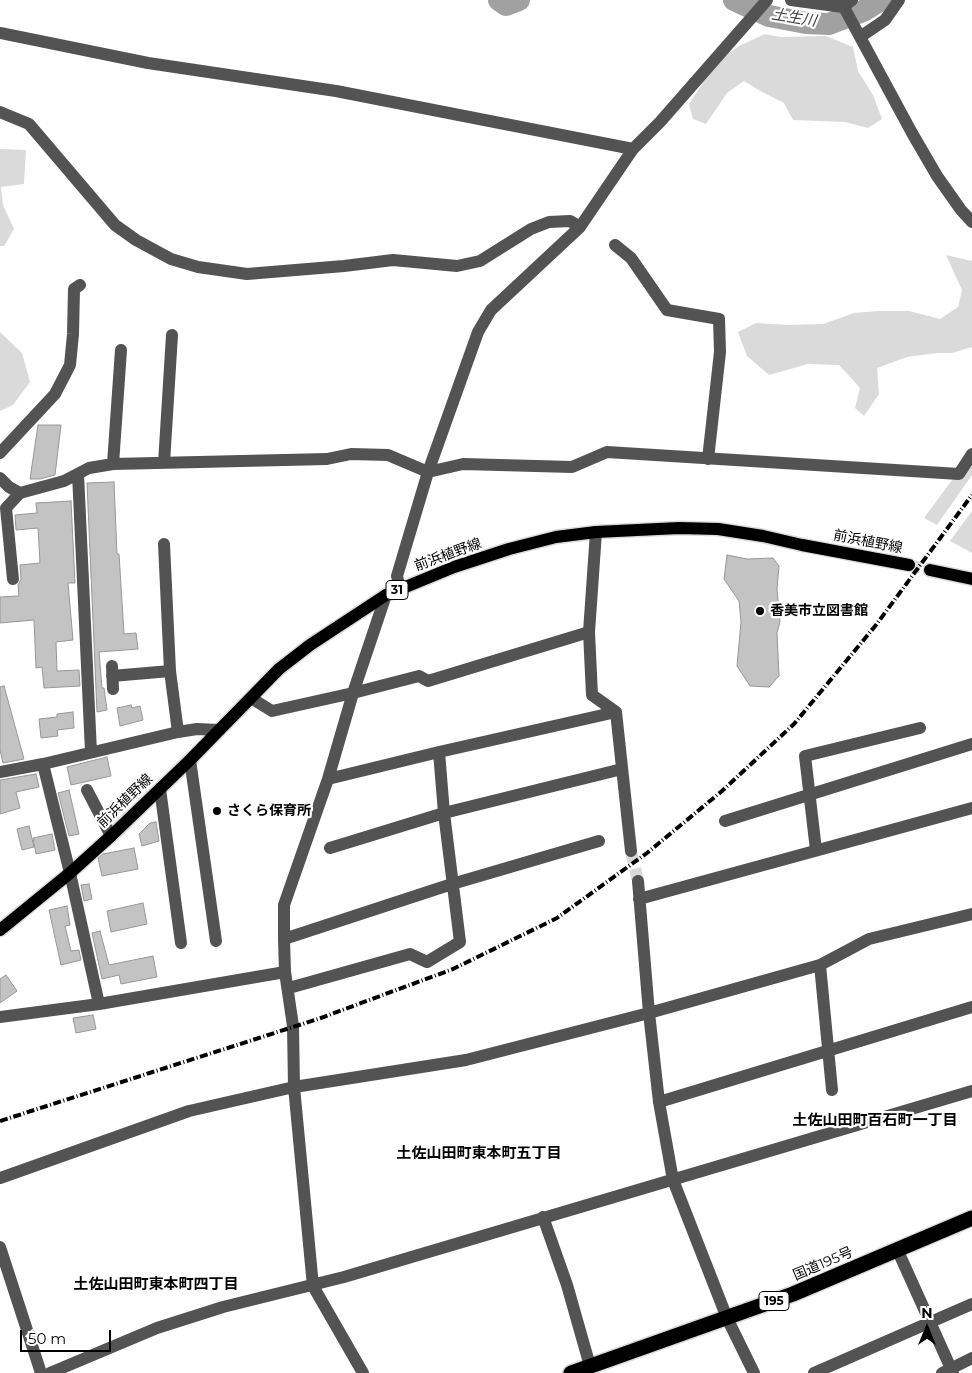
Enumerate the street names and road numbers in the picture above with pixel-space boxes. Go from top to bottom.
street label: 前浜植野線 [832,527,904,557]
street label: 前浜植野線 [412,535,484,575]
road number: 31 [386,580,408,600]
street label: 前浜植野線 [94,771,156,831]
street label: 国道195号 [790,1244,856,1284]
road number: 195 [759,1292,789,1310]

